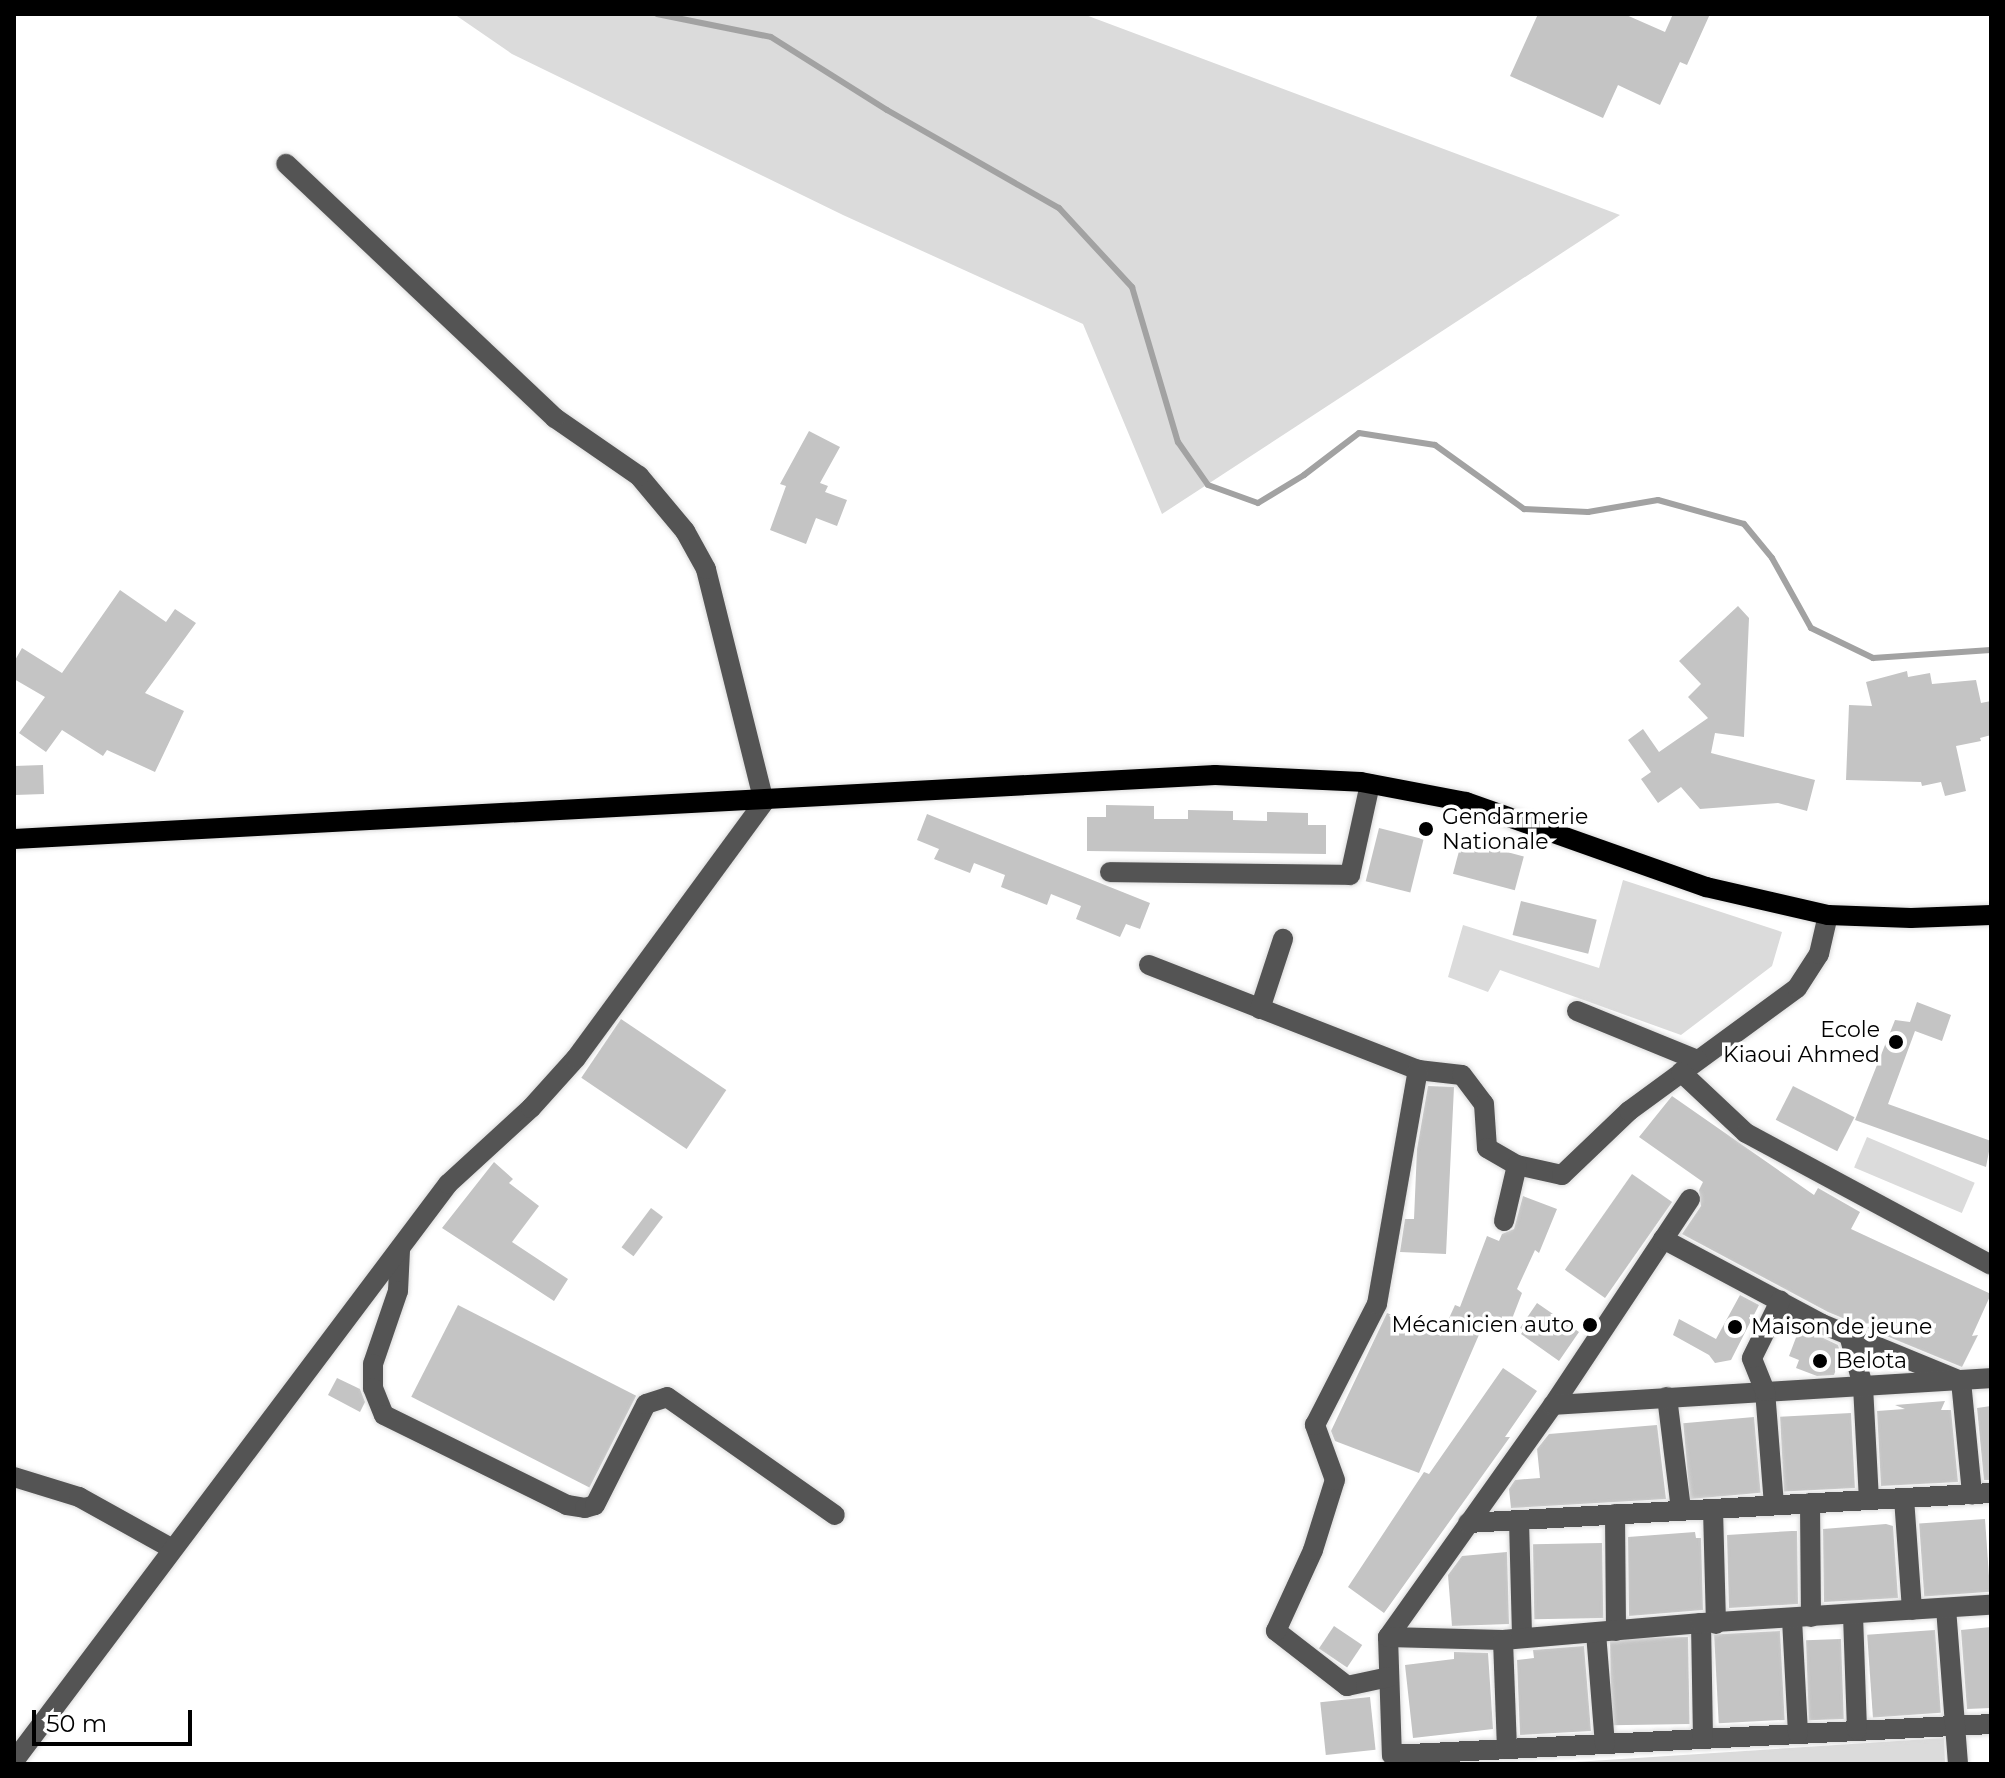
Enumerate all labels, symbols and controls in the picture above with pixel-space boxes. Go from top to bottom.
place label: Gendarmerie Nationale [1442,803,1588,854]
marker: Gendarmerie Nationale [1417,820,1435,838]
place label: Ecole Kiaoui Ahmed [1723,1016,1880,1068]
marker: Ecole Kiaoui Ahmed [1887,1033,1905,1051]
place label: Mécanicien auto [1391,1312,1574,1338]
place label: Maison de jeune [1751,1314,1932,1340]
marker: Mécanicien auto [1581,1316,1599,1334]
marker: Maison de jeune [1726,1318,1744,1336]
place label: Belota [1836,1348,1907,1374]
marker: Belota [1811,1352,1829,1370]
scale bar [36,1694,196,1744]
text: 50 m [46,1709,107,1738]

